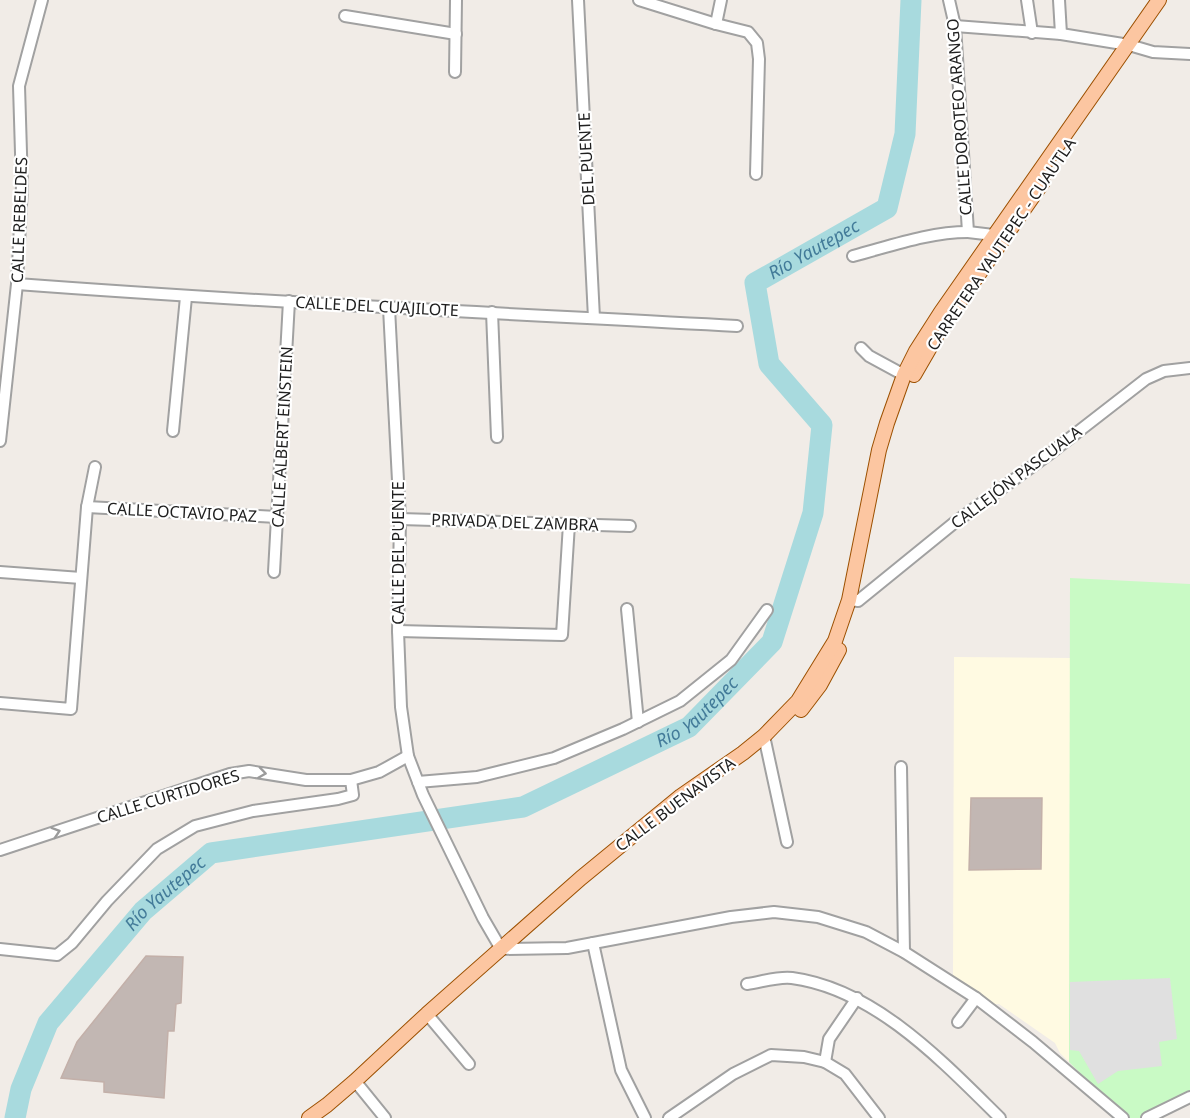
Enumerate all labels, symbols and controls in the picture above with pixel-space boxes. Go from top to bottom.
street label: CALLE DOROTEO ARANGO [941,18,977,216]
street label: DEL PUENTE [573,112,599,206]
street label: CARRETERA YAUTEPEC - CUAUTLA [921,133,1081,355]
street label: CALLE REBELDES [6,156,32,283]
water label: Río Yautepec [763,213,864,284]
street label: CALLE DEL CUAJILOTE [295,291,459,321]
street label: CALLE ALBERT EINSTEIN [266,346,298,528]
street label: CALLEJÓN PASCUALA [946,420,1087,533]
street label: CALLE DEL PUENTE [387,481,409,625]
street label: CALLE OCTAVIO PAZ [106,497,258,527]
street label: PRIVADA DEL ZAMBRA [431,508,600,536]
water label: Río Yautepec [651,670,743,752]
street label: CALLE BUENAVISTA [611,751,740,856]
street label: CALLE CURTIDORES [94,764,242,828]
one-way arrow [257,767,267,779]
one-way arrow [50,826,61,839]
water label: Río Yautepec [119,849,211,935]

